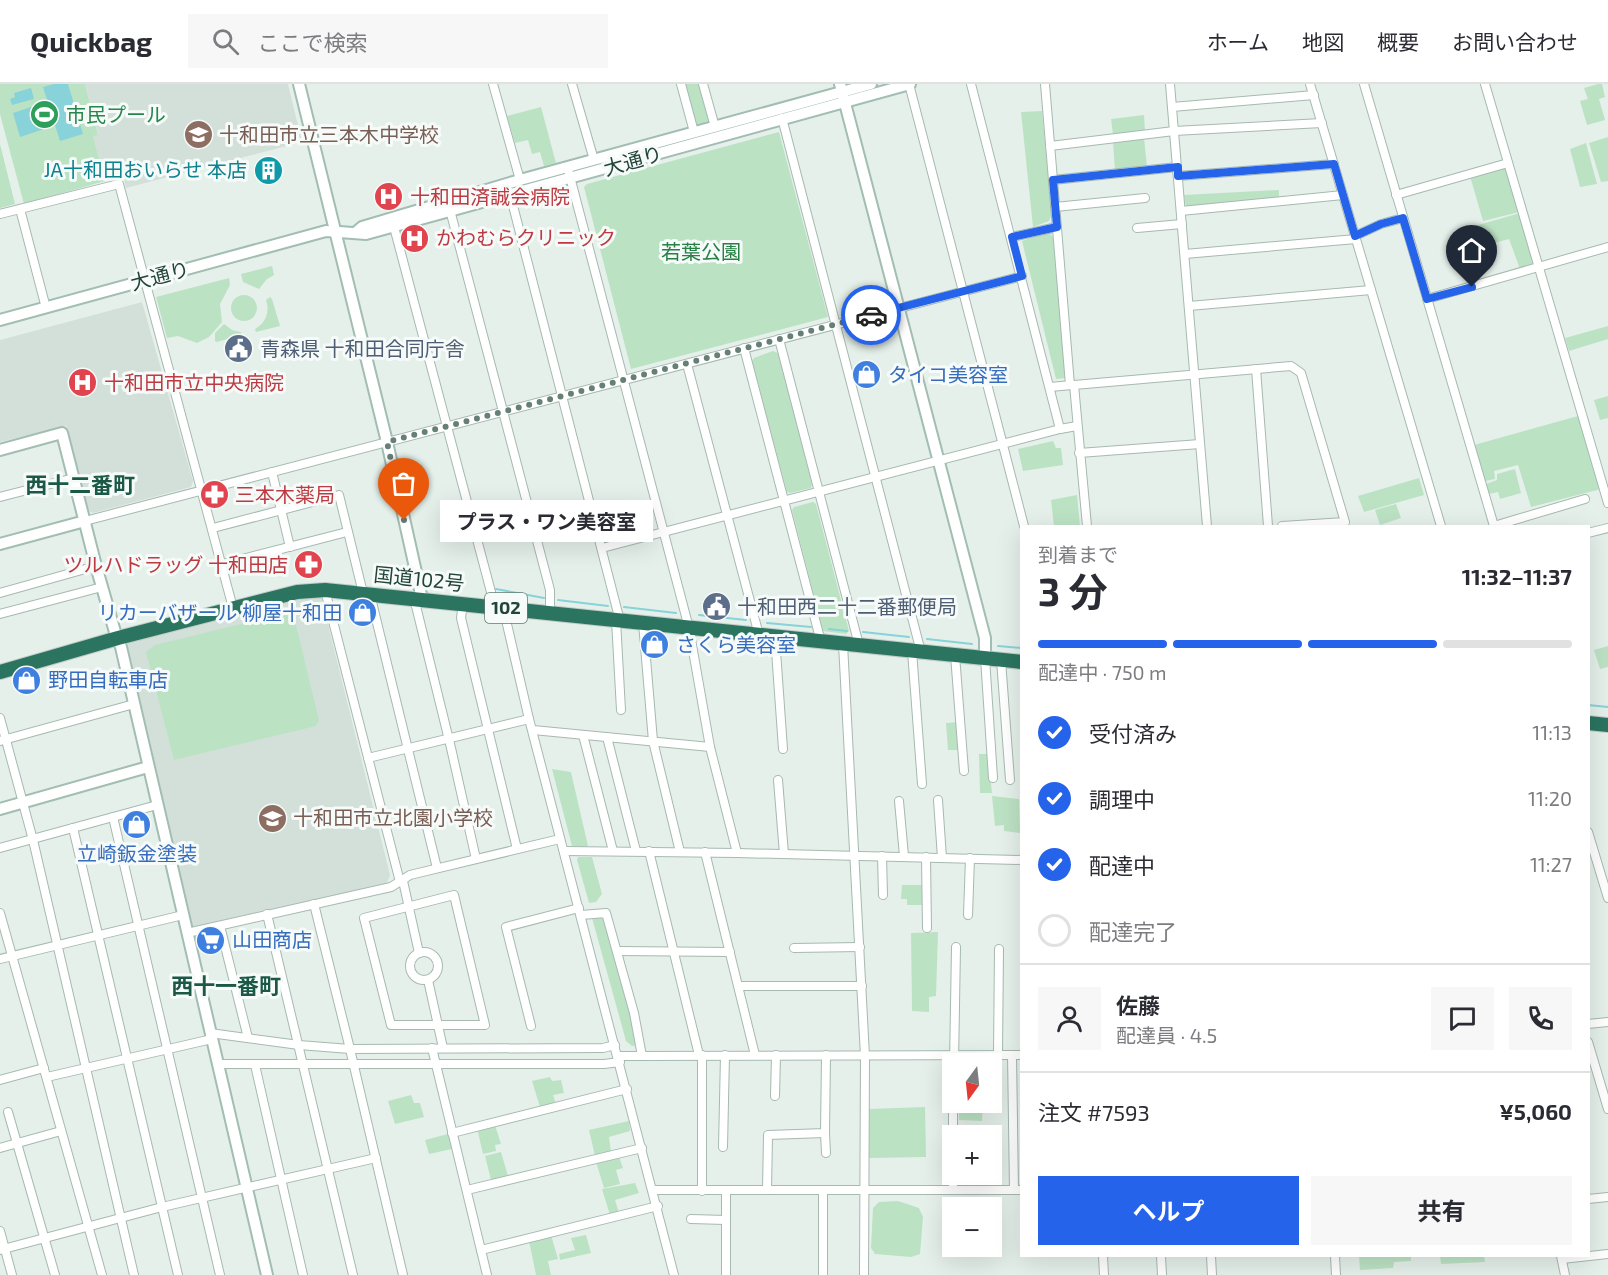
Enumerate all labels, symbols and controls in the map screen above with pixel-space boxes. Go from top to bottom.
search box [188,14,608,68]
text: Quickbag [30,24,152,58]
icon: search [209,25,242,58]
text: ここで検索 [257,29,367,55]
text: ホーム [1207,29,1269,54]
text: 地図 [1302,29,1344,54]
text: 概要 [1377,29,1419,54]
text: お問い合わせ [1452,29,1578,54]
sports icon: 市民プール [29,99,61,131]
place label: 市民プール [66,102,166,126]
school or university icon: 十和田市立三本木中学校 [182,119,214,151]
place label: 十和田市立三本木中学校 [219,122,439,146]
street label: 大通り [601,140,665,180]
building icon: JA十和田おいらせ 本店 [252,154,284,186]
place label: JA十和田おいらせ 本店 [44,157,247,181]
hospital icon: 十和田済誠会病院 [373,181,405,213]
place label: 十和田済誠会病院 [410,184,570,208]
hospital icon: かわむらクリニック [399,222,431,254]
place label: かわむらクリニック [436,225,616,249]
pin [1446,225,1497,287]
icon: home [1455,234,1488,267]
park label: 若葉公園 [661,239,741,263]
street label: 大通り [128,256,192,294]
courier [841,285,901,345]
icon: car [855,299,888,332]
public building icon: 青森県 十和田合同庁舎 [223,333,255,365]
place label: 青森県 十和田合同庁舎 [260,336,464,360]
shop icon: タイコ美容室 [851,359,883,391]
place label: タイコ美容室 [888,362,1008,386]
hospital icon: 十和田市立中央病院 [67,367,99,399]
place label: 十和田市立中央病院 [104,370,284,394]
pin [378,458,429,520]
icon: bag [387,467,420,500]
district label: 西十二番町 [25,471,135,497]
pharmacy icon: 三本木薬局 [198,479,230,511]
place label: 三本木薬局 [235,482,335,506]
callout: プラス・ワン美容室 [440,499,653,541]
text: プラス・ワン美容室 [457,509,636,533]
text: 到着まで [1038,542,1118,566]
pharmacy icon: ツルハドラッグ 十和田店 [293,549,325,581]
place label: ツルハドラッグ 十和田店 [64,552,288,576]
street label: 国道102号 [372,561,466,595]
text: 11:32–11:37 [1462,563,1572,589]
text: 3 分 [1038,567,1108,614]
public building icon: 十和田西二十二番郵便局 [700,591,732,623]
road number: 102 [485,593,527,623]
place label: 十和田西二十二番郵便局 [737,594,957,618]
shop icon: リカーバザール 柳屋十和田 [347,597,379,629]
place label: リカーバザール 柳屋十和田 [98,600,342,624]
shop icon: さくら美容室 [639,629,671,661]
place label: さくら美容室 [676,632,796,656]
text: 配達中 · 750 m [1038,660,1167,684]
shop icon: 野田自転車店 [11,664,43,696]
place label: 野田自転車店 [48,667,168,691]
icon: check [1038,716,1071,749]
text: 受付済み [1089,720,1177,746]
text: 11:13 [1532,720,1572,744]
icon: check [1038,782,1071,815]
text: 調理中 [1089,786,1155,812]
text: 11:20 [1528,786,1572,810]
school or university icon: 十和田市立北園小学校 [256,802,288,834]
place label: 十和田市立北園小学校 [293,805,493,829]
shop icon: 立崎鈑金塗装 [121,808,153,840]
place label: 立崎鈑金塗装 [77,841,197,865]
icon: check [1038,848,1071,881]
text: 配達中 [1089,852,1155,878]
text: 11:27 [1530,852,1572,876]
text: 配達完了 [1089,918,1177,944]
supermarket icon: 山田商店 [195,924,227,956]
place label: 山田商店 [232,927,312,951]
district label: 西十一番町 [171,972,281,998]
button: person [1038,987,1101,1050]
button: chat [1431,987,1494,1050]
button: phone [1509,987,1572,1050]
text: 佐藤 [1116,992,1160,1018]
text: 配達員 · 4.5 [1116,1023,1217,1047]
north arrow [942,1053,1002,1113]
map controls [942,1053,1002,1257]
text: ¥5,060 [1499,1098,1572,1124]
text: 注文 #7593 [1038,1099,1150,1125]
button: + [942,1125,1002,1185]
button: ヘルプ [1038,1176,1299,1245]
button: 共有 [1311,1176,1572,1245]
button: − [942,1197,1002,1257]

